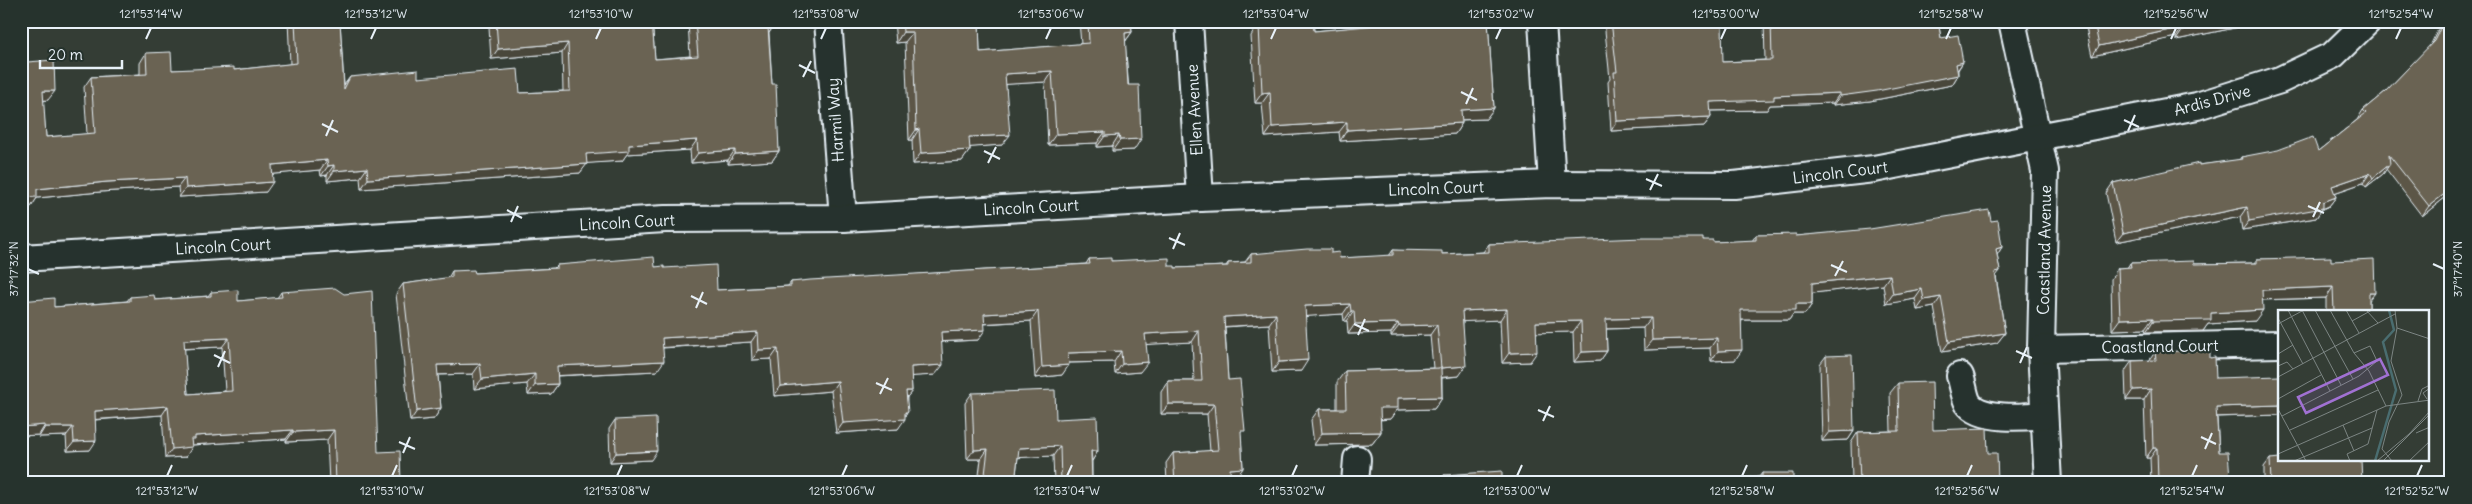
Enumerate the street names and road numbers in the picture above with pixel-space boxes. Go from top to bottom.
street label: Ellen Avenue [1182,64,1206,156]
street label: Harmil Way [822,77,848,163]
street label: Ardis Drive [2171,80,2253,120]
street label: Lincoln Court [1791,156,1889,188]
street label: Lincoln Court [1388,176,1485,200]
street label: Coastland Avenue [2033,185,2055,315]
street label: Lincoln Court [983,194,1080,219]
street label: Lincoln Court [579,209,676,234]
street label: Lincoln Court [175,233,272,258]
street label: Coastland Court [2101,335,2219,357]

